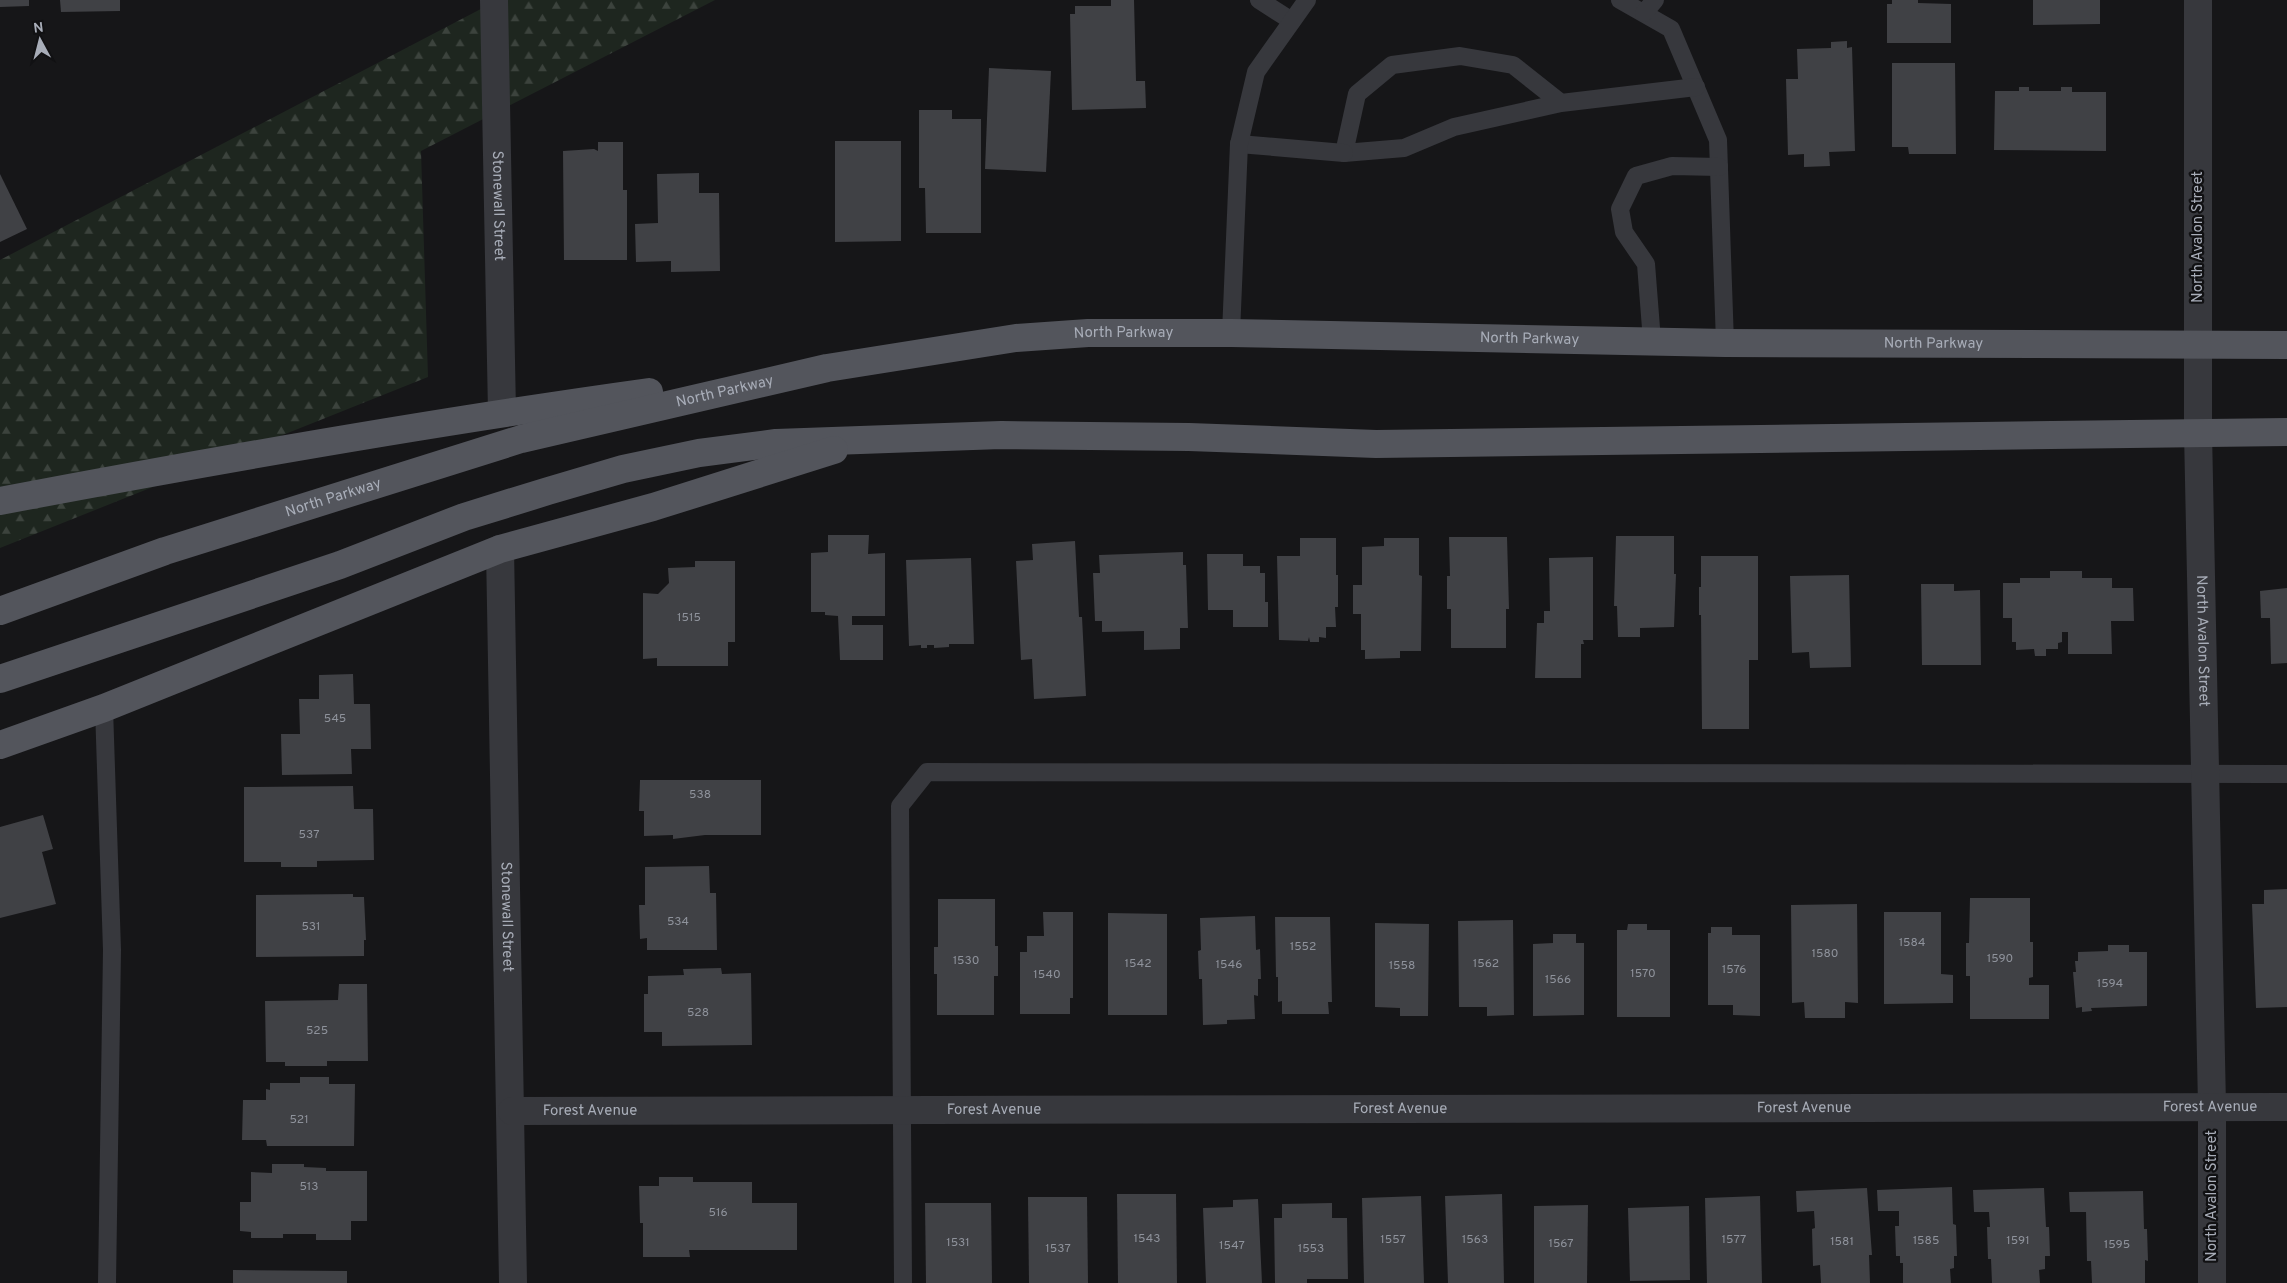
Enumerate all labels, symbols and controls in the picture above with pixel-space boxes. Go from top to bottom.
north arrow [15,15,65,65]
text: N [33,20,45,38]
street label: Stonewall Street [487,151,509,261]
street label: North Avalon Street [2189,171,2208,303]
street label: North Parkway [1073,324,1173,343]
street label: North Parkway [1480,329,1580,350]
street label: North Parkway [1884,334,1983,353]
street label: North Parkway [674,371,775,412]
street label: North Parkway [283,474,384,522]
street label: North Avalon Street [2191,575,2213,707]
house number: 1515 [677,610,701,626]
house number: 545 [324,711,346,727]
house number: 538 [689,787,711,803]
house number: 537 [299,827,319,843]
street label: Stonewall Street [496,862,517,972]
house number: 534 [667,914,689,930]
house number: 531 [301,919,321,935]
house number: 1584 [1899,935,1925,951]
house number: 1552 [1290,939,1316,955]
house number: 1580 [1812,946,1838,962]
house number: 1590 [1987,951,2013,967]
house number: 1530 [953,953,979,969]
house number: 1542 [1125,956,1151,972]
house number: 1562 [1473,956,1499,972]
house number: 1546 [1216,957,1242,973]
house number: 1558 [1389,958,1415,974]
house number: 1576 [1722,962,1746,978]
house number: 1570 [1630,966,1656,982]
house number: 1540 [1033,967,1061,983]
house number: 1566 [1545,972,1571,988]
house number: 1594 [2097,976,2123,992]
house number: 528 [687,1005,709,1021]
house number: 525 [306,1023,328,1039]
street label: Forest Avenue [1757,1098,1851,1118]
street label: Forest Avenue [2163,1098,2257,1117]
street label: Forest Avenue [1353,1099,1447,1119]
street label: Forest Avenue [947,1100,1041,1120]
street label: Forest Avenue [543,1101,637,1120]
house number: 521 [289,1112,309,1128]
street label: North Avalon Street [2203,1130,2222,1262]
house number: 513 [299,1179,319,1195]
house number: 516 [708,1205,728,1221]
house number: 1543 [1134,1231,1160,1247]
house number: 1557 [1380,1232,1406,1248]
house number: 1563 [1462,1232,1488,1248]
house number: 1577 [1722,1232,1746,1248]
house number: 1585 [1913,1233,1939,1249]
house number: 1591 [2006,1233,2030,1249]
house number: 1581 [1830,1234,1854,1250]
house number: 1531 [946,1235,970,1251]
house number: 1567 [1548,1236,1574,1252]
house number: 1595 [2104,1237,2130,1253]
house number: 1547 [1219,1238,1245,1254]
house number: 1537 [1045,1241,1071,1257]
house number: 1553 [1298,1241,1324,1257]

